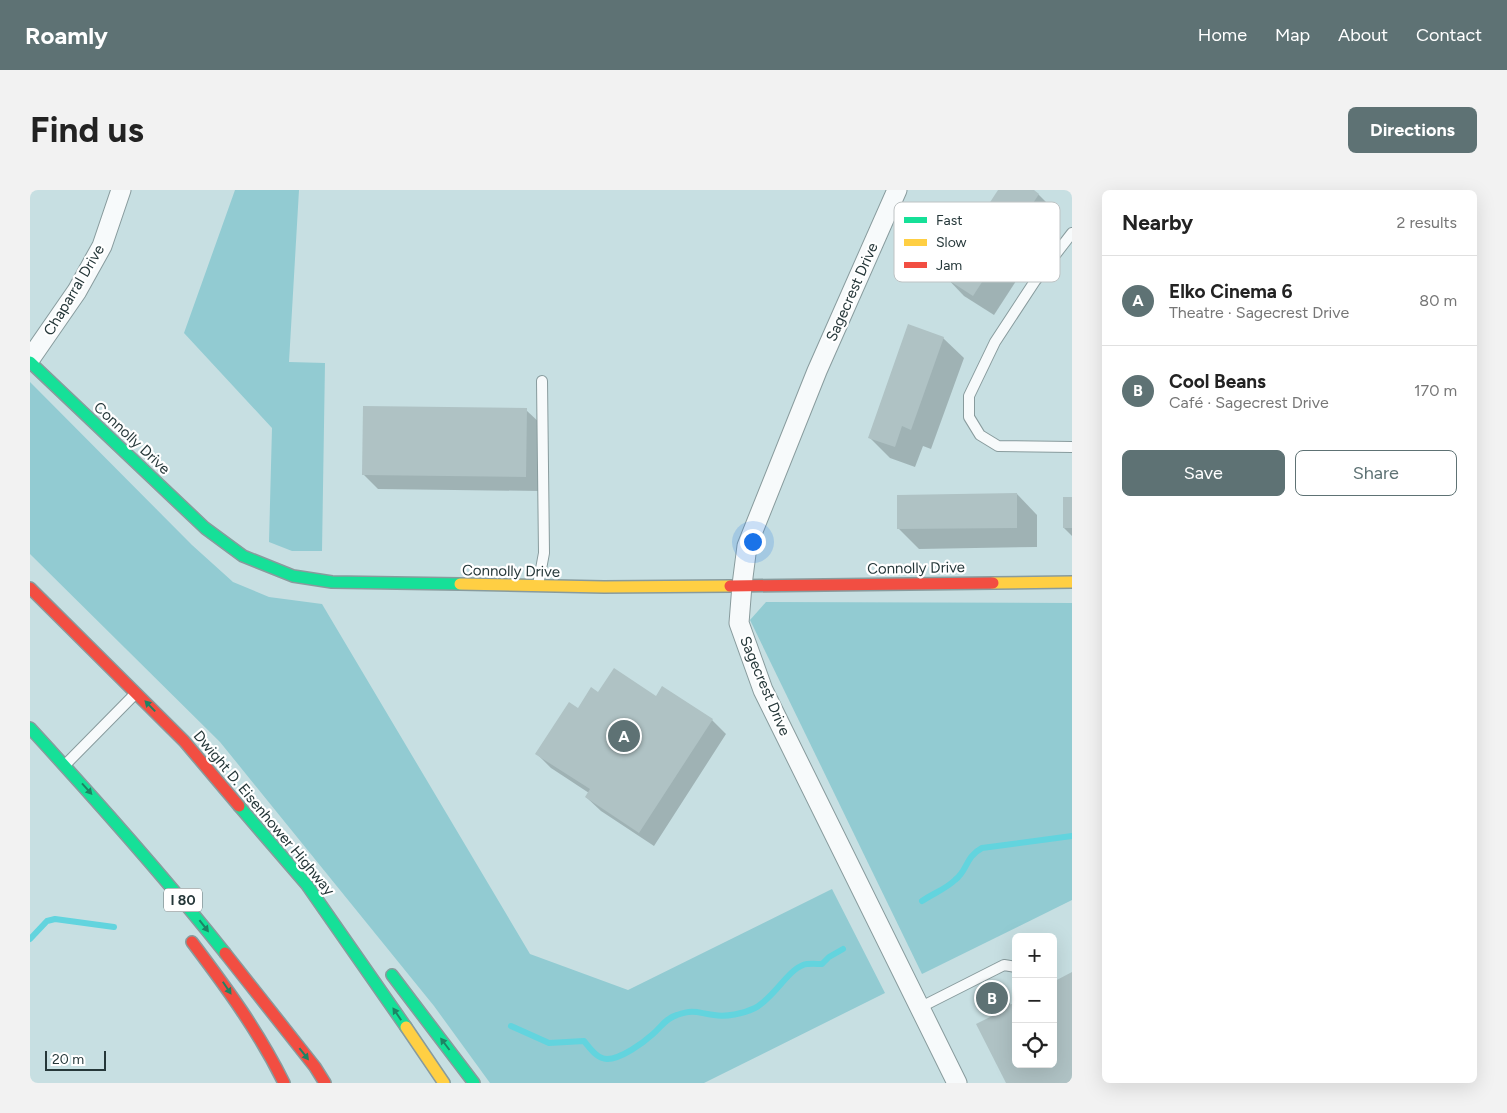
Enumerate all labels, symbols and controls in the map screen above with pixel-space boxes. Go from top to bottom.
text: Roamly [25,21,108,50]
text: Home [1198,24,1247,46]
text: Map [1275,24,1310,46]
text: About [1338,24,1388,46]
text: Contact [1416,24,1482,46]
button: Directions [1348,107,1477,153]
text: Find us [30,109,144,151]
legend [894,202,1060,282]
text: Nearby [1122,210,1193,235]
text: Fast [936,212,962,229]
text: 2 results [1397,213,1457,232]
text: Slow [936,234,967,251]
street label: Sagecrest Drive [822,240,882,344]
street label: Chaparral Drive [40,241,108,339]
text: Jam [936,257,962,274]
text: Elko Cinema 6 [1169,280,1292,303]
text: A [1132,291,1144,310]
text: 80 m [1419,291,1457,310]
text: Theatre · Sagecrest Drive [1169,303,1349,322]
text: Cool Beans [1169,370,1266,393]
text: B [1133,381,1143,400]
text: 170 m [1414,381,1457,400]
text: Café · Sagecrest Drive [1169,393,1329,412]
street label: Connolly Drive [90,398,174,478]
button: Save [1122,450,1285,496]
button: Share [1295,450,1457,496]
your location [740,529,766,555]
street label: Connolly Drive [867,558,965,578]
street label: Connolly Drive [462,561,560,581]
street label: Sagecrest Drive [736,634,794,738]
one-way arrow [144,700,156,712]
pin: A [608,717,640,755]
street label: Dwight D. Eisenhower Highway [190,727,338,899]
one-way arrow [81,782,93,794]
road number: I 80 [164,888,202,912]
one-way arrow [198,919,209,932]
map controls [1012,933,1057,1068]
button: + [1012,933,1057,978]
button: − [1012,978,1057,1023]
pin: B [976,979,1008,1017]
one-way arrow [222,981,232,995]
one-way arrow [392,1007,402,1020]
button: locate [1012,1023,1057,1068]
one-way arrow [439,1038,450,1051]
one-way arrow [299,1047,309,1061]
scale bar [45,1048,106,1071]
text: 20 m [52,1051,84,1068]

